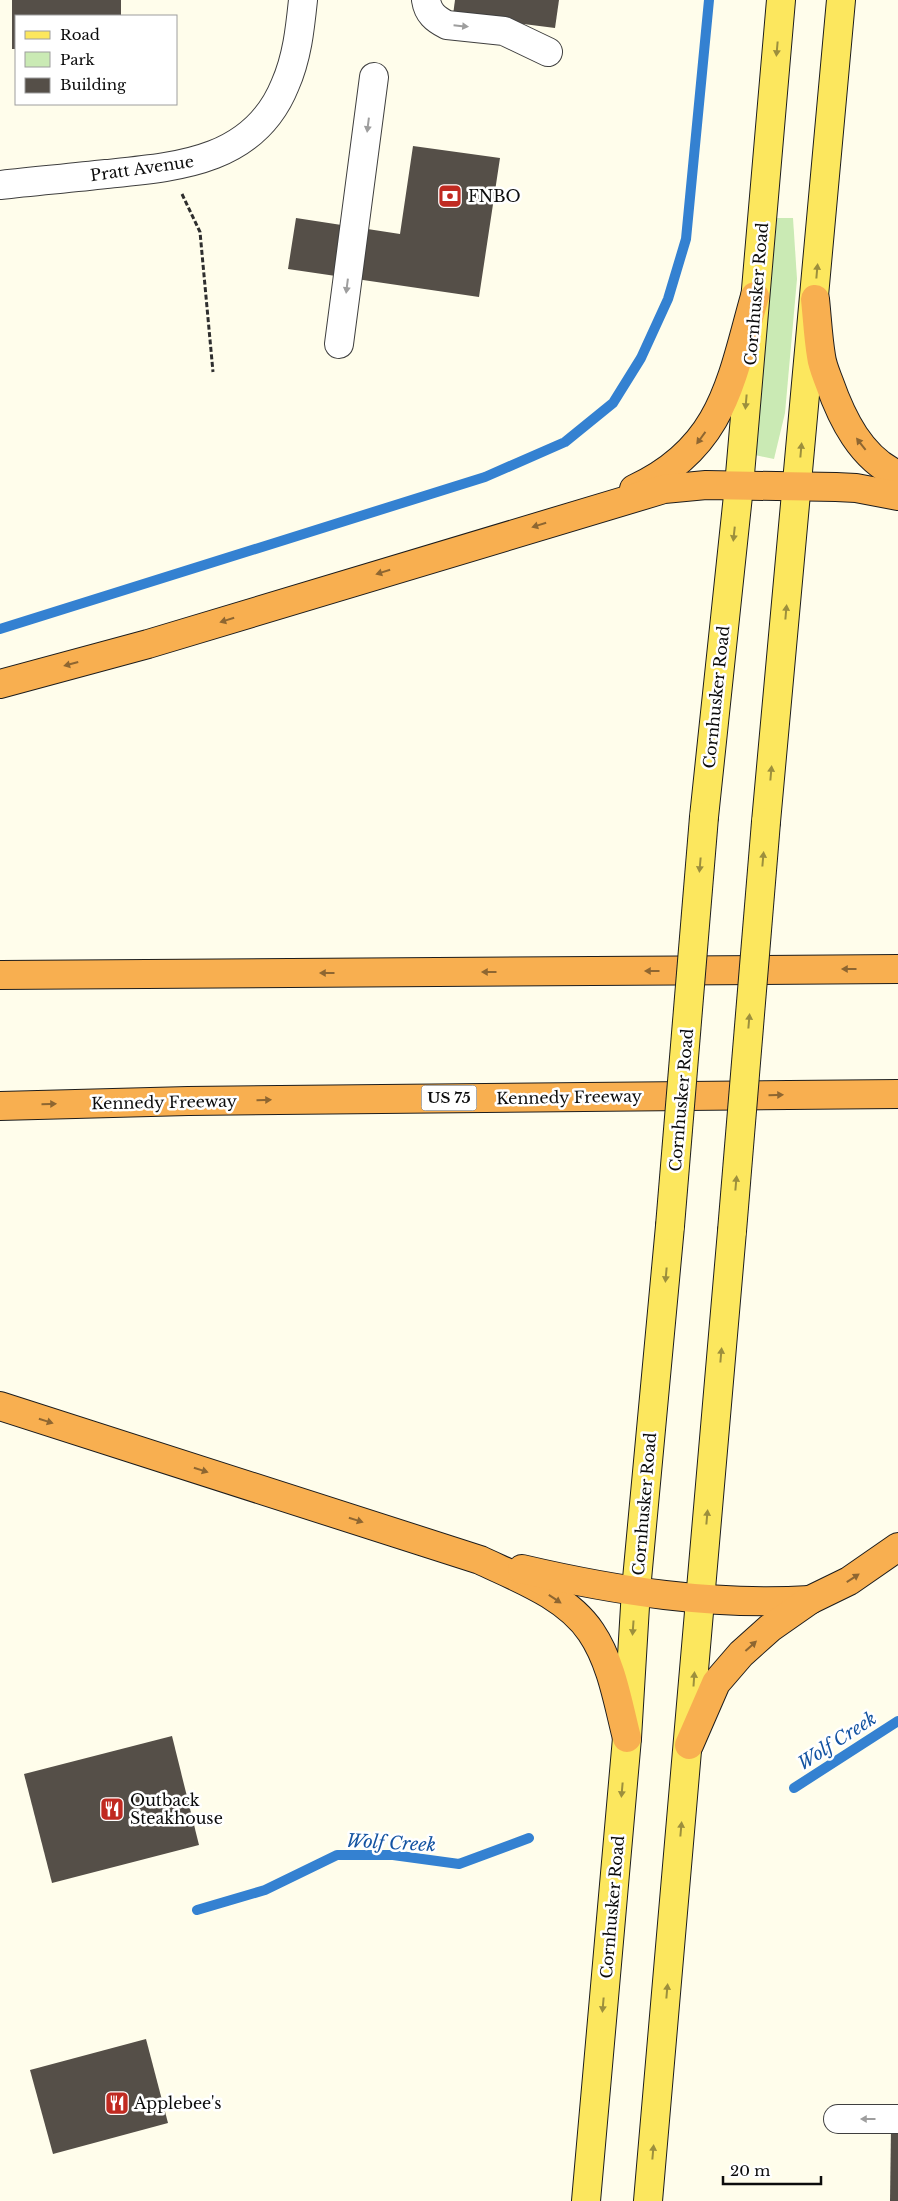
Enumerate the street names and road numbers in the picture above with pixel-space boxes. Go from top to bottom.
street label: Pratt Avenue [89,151,195,185]
street label: Cornhusker Road [740,221,772,366]
street label: Cornhusker Road [699,624,733,770]
street label: Cornhusker Road [665,1027,697,1172]
road number: US 75 [422,1086,476,1110]
street label: Kennedy Freeway [496,1086,643,1108]
street label: Kennedy Freeway [91,1091,238,1113]
street label: Cornhusker Road [628,1431,660,1576]
street label: Cornhusker Road [596,1834,628,1979]

